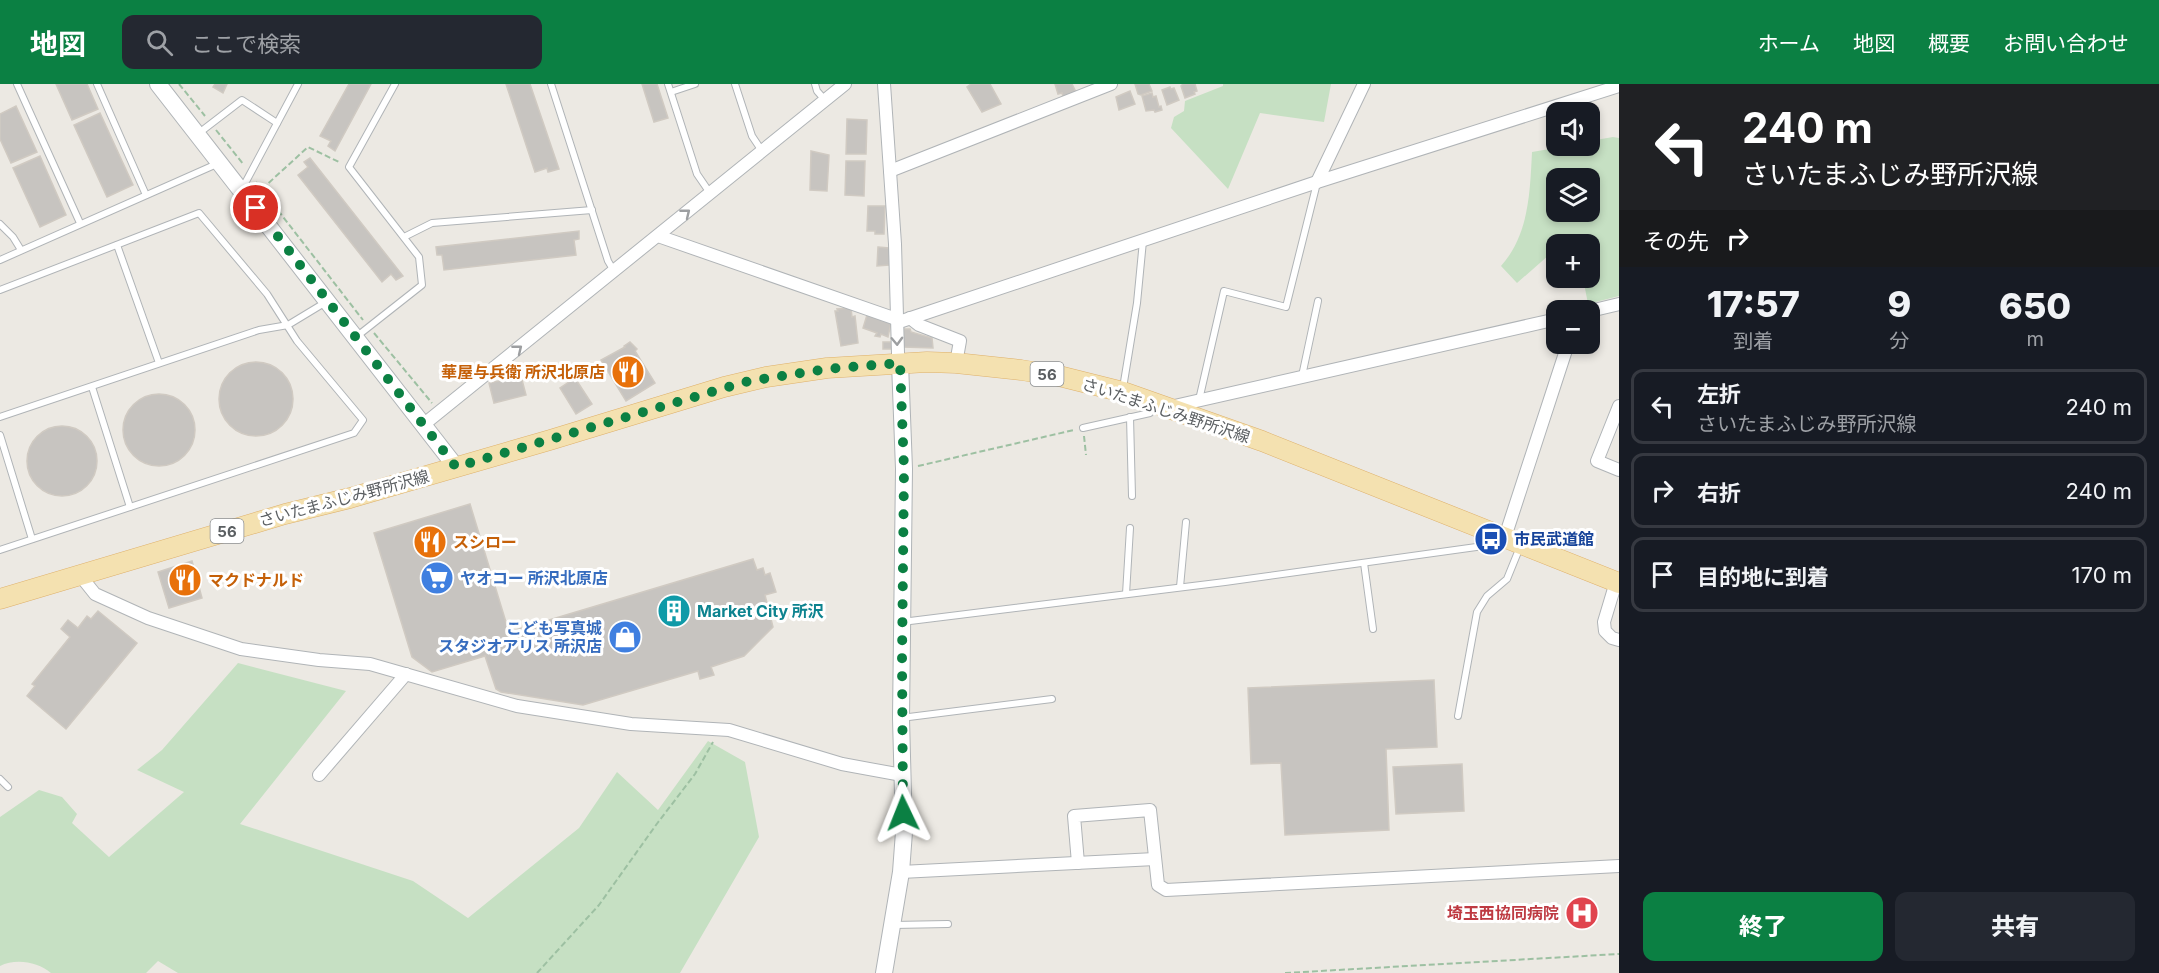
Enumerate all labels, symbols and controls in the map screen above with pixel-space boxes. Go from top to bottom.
search box [122,15,542,69]
icon: search [143,26,176,59]
text: 地図 [30,27,86,61]
text: ここで検索 [191,31,301,57]
text: ホーム [1758,31,1820,56]
text: 地図 [1853,31,1895,56]
text: 概要 [1928,31,1970,56]
text: お問い合わせ [2003,31,2129,56]
map controls [1546,102,1600,354]
button: sound [1546,102,1600,156]
text: 240 m [1742,102,1873,153]
icon: left [1643,108,1721,186]
text: さいたまふじみ野所沢線 [1742,158,2038,191]
button: layers [1546,168,1600,222]
pin [230,182,281,233]
icon: arrive [239,191,272,224]
one-way arrow [679,209,690,220]
icon: right [1721,222,1754,255]
text: その先 [1643,228,1709,254]
button: + [1546,234,1600,288]
text: 17:57 [1707,282,1800,326]
text: 9 [1888,282,1911,326]
text: 650 [1999,284,2071,328]
button: − [1546,300,1600,354]
text: m [2026,327,2044,351]
text: 到着 [1733,329,1773,353]
text: 分 [1889,329,1909,353]
one-way arrow [891,336,903,345]
one-way arrow [511,346,522,357]
restaurant icon: 華屋与兵衛 所沢北原店 [610,354,646,390]
place label: 華屋与兵衛 所沢北原店 [441,362,605,382]
road number: 56 [1030,362,1064,386]
street label: さいたまふじみ野所沢線 [1079,373,1253,447]
text: 左折 [1697,381,1741,407]
icon: left [1646,390,1679,423]
text: 240 m [2065,394,2132,420]
text: さいたまふじみ野所沢線 [1697,412,1916,436]
street label: さいたまふじみ野所沢線 [257,466,431,530]
icon: right [1646,474,1679,507]
text: 240 m [2065,478,2132,504]
text: 右折 [1697,480,1741,506]
road number: 56 [210,519,244,543]
bus stop icon: 市民武道館 [1473,521,1509,557]
restaurant icon: スシロー [412,524,448,560]
place label: 市民武道館 [1514,529,1594,549]
place label: スシロー [453,532,517,552]
icon: arrive [1646,558,1679,591]
supermarket icon: ヤオコー 所沢北原店 [419,560,455,596]
restaurant icon: マクドナルド [167,562,203,598]
text: 170 m [2072,562,2132,588]
text: 目的地に到着 [1697,564,1829,590]
place label: ヤオコー 所沢北原店 [460,568,608,588]
place label: マクドナルド [208,570,304,590]
building icon: Market City 所沢 [656,593,692,629]
place label: Market City 所沢 [697,601,824,621]
place label: こども写真城 スタジオアリス 所沢店 [438,618,602,656]
shop icon: こども写真城 スタジオアリス 所沢店 [607,619,643,655]
position arrow [871,781,935,845]
button: 終了 [1643,892,1883,961]
button: 共有 [1895,892,2135,961]
hospital icon: 埼玉西協同病院 [1564,895,1600,931]
place label: 埼玉西協同病院 [1447,903,1559,923]

